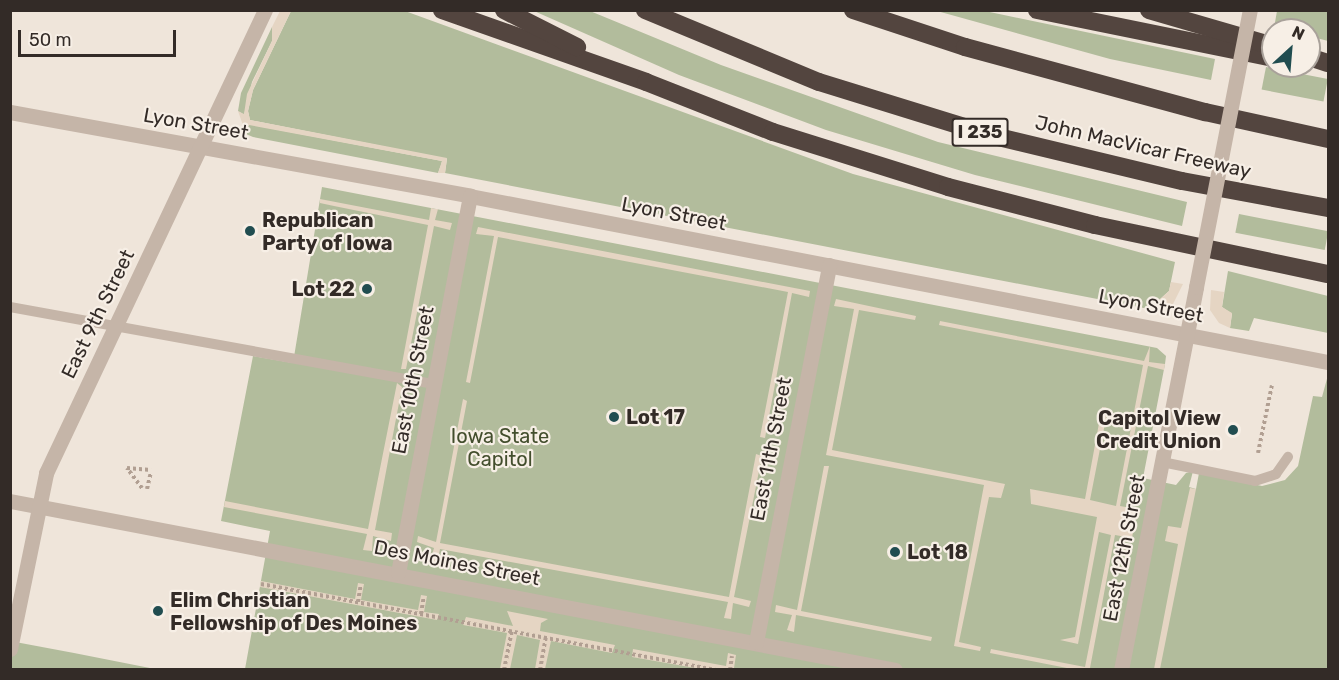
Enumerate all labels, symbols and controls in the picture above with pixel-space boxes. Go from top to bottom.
scale bar [21,18,178,56]
north arrow [1261,18,1321,78]
text: N [1289,22,1308,44]
text: 50 m [29,29,72,51]
street label: Lyon Street [142,103,250,145]
street label: John MacVicar Freeway [1032,110,1254,184]
road number: I 235 [952,117,1008,147]
street label: Lyon Street [620,192,728,236]
place label: Republican Party of Iowa [262,208,394,255]
marker: Republican Party of Iowa [243,224,257,238]
street label: East 9th Street [56,246,140,382]
place label: Lot 22 [291,277,355,301]
marker: Lot 22 [360,282,374,296]
street label: Lyon Street [1097,284,1205,328]
street label: East 10th Street [387,304,439,456]
street label: East 11th Street [745,375,797,523]
place label: Lot 17 [626,405,685,429]
place label: Capitol View Credit Union [1096,406,1221,453]
marker: Lot 17 [607,410,621,424]
marker: Capitol View Credit Union [1226,423,1240,437]
park label: Iowa State Capitol [451,424,549,471]
street label: East 12th Street [1098,473,1150,623]
street label: Des Moines Street [372,535,542,591]
place label: Lot 18 [907,540,968,564]
marker: Lot 18 [888,545,902,559]
place label: Elim Christian Fellowship of Des Moines [170,588,418,635]
marker: Elim Christian Fellowship of Des Moines [151,604,165,618]

